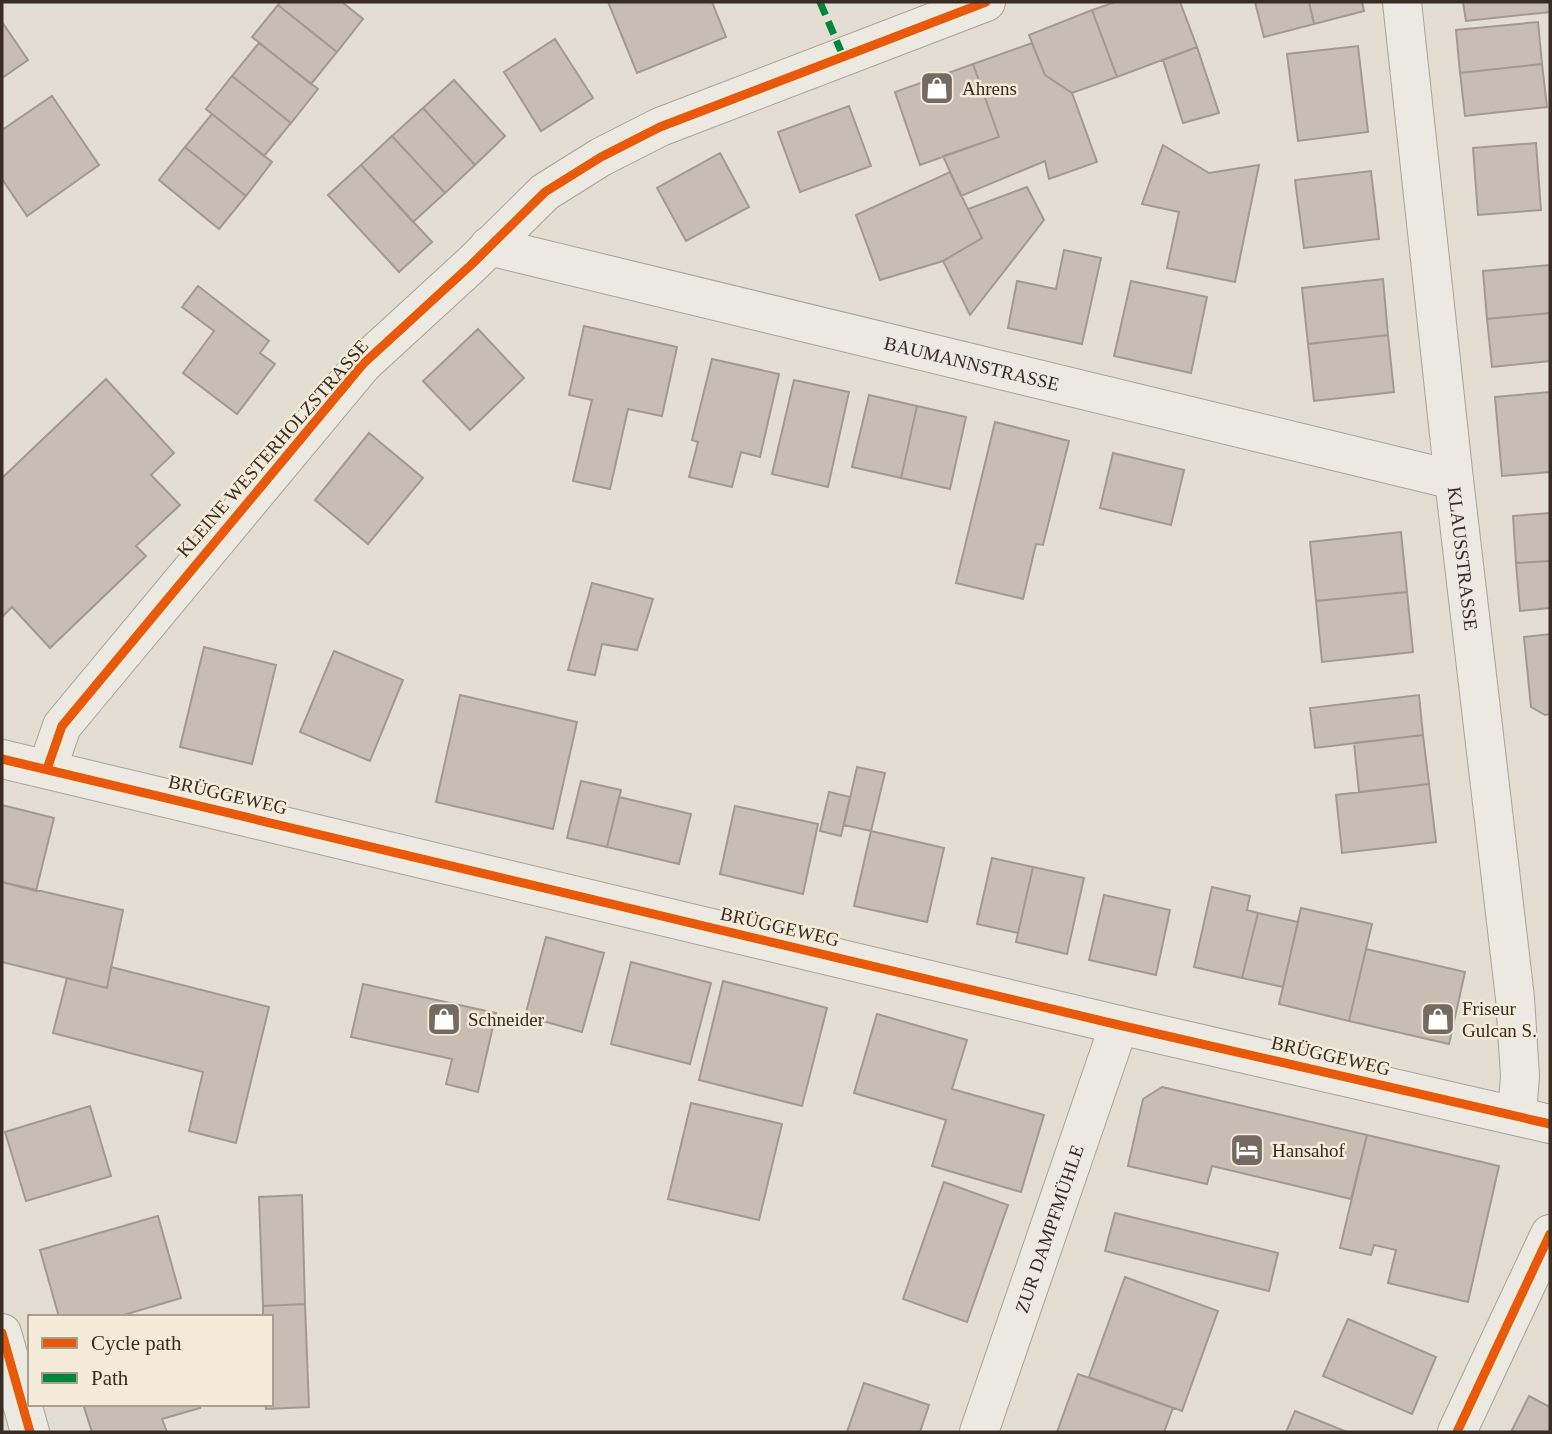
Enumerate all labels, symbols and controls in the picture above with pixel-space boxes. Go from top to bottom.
shop icon: Ahrens [918,69,956,107]
place label: Ahrens [962,78,1017,99]
street label: BAUMANNSTRASSE [882,332,1062,395]
street label: KLEINE WESTERHOLZSTRASSE [172,335,372,561]
street label: KLAUSSTRASSE [1444,486,1482,632]
street label: BRÜGGEWEG [166,771,290,818]
street label: BRÜGGEWEG [718,903,842,950]
place label: Friseur Gulcan S. [1462,998,1537,1041]
shop icon: Schneider [425,1000,463,1038]
shop icon: Friseur Gulcan S. [1419,1000,1457,1038]
place label: Schneider [468,1009,545,1030]
street label: BRÜGGEWEG [1269,1032,1393,1079]
hotel icon: Hansahof [1228,1131,1266,1169]
place label: Hansahof [1272,1140,1345,1161]
street label: ZUR DAMPFMÜHLE [1011,1142,1088,1315]
legend [28,1315,273,1406]
text: Cycle path [91,1331,182,1355]
text: Path [91,1366,129,1390]

